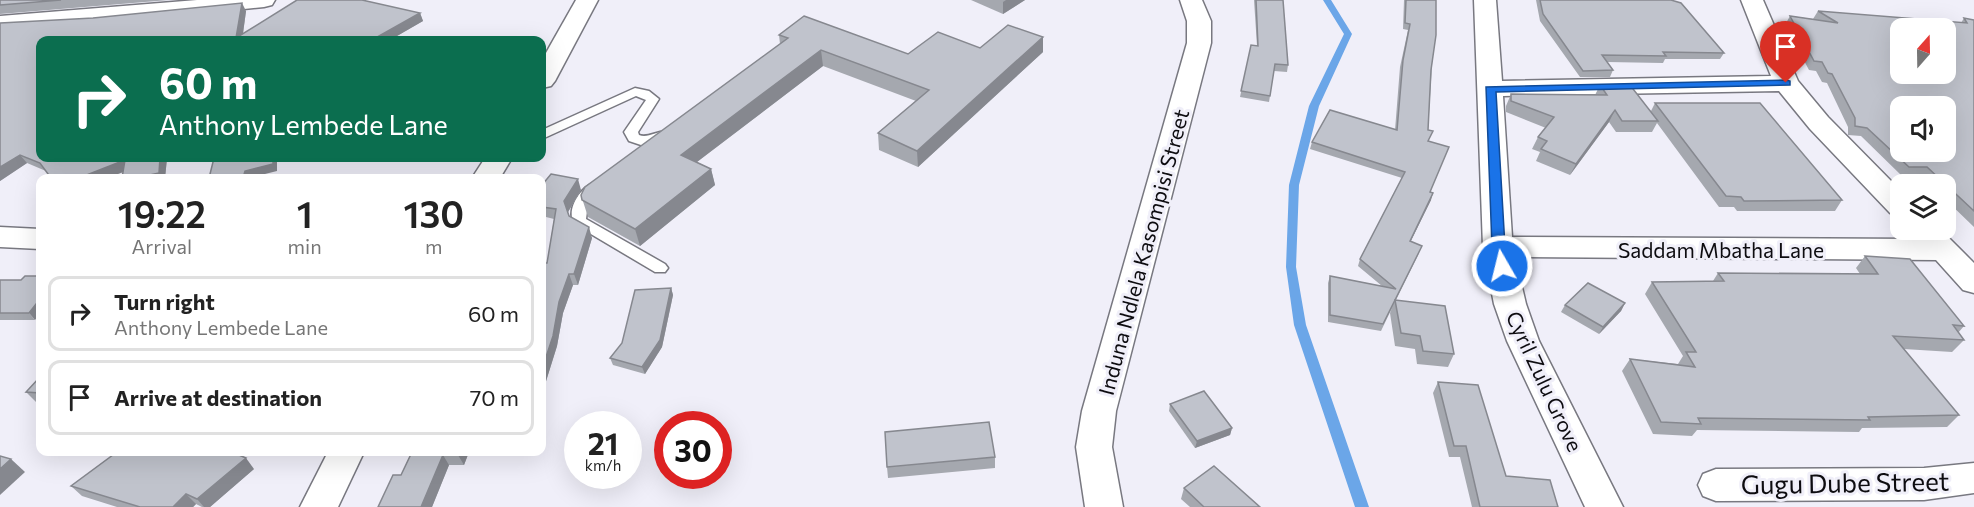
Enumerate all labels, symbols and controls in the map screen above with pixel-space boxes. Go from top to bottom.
north arrow [1890,18,1956,84]
map controls [1890,18,1956,240]
pin [1760,21,1811,83]
icon: arrive [1769,30,1802,63]
text: 60 m [159,56,258,108]
icon: right [60,60,138,138]
button: sound [1890,96,1956,162]
street label: Induna Ndlela Kasompisi Street [1093,106,1193,398]
text: Anthony Lembede Lane [159,108,448,141]
button: layers [1890,174,1956,240]
text: 19:22 [118,191,206,235]
text: 1 [297,191,313,235]
text: 130 [404,191,464,235]
text: Arrival [132,234,192,258]
text: min [288,234,322,258]
text: m [425,234,443,258]
position arrow [1470,234,1534,298]
street label: Saddam Mbatha Lane [1618,237,1824,262]
text: Turn right [114,288,215,315]
icon: right [63,297,96,330]
text: 60 m [468,300,519,327]
street label: Cyril Zulu Grove [1502,307,1588,455]
text: Anthony Lembede Lane [114,315,328,339]
icon: arrive [63,381,96,414]
text: Arrive at destination [114,384,322,411]
text: 70 m [470,384,519,411]
speed limit sign: 30 [654,411,732,489]
text: 21 [588,424,618,461]
text: km/h [585,456,621,474]
street label: Gugu Dube Street [1741,465,1949,499]

